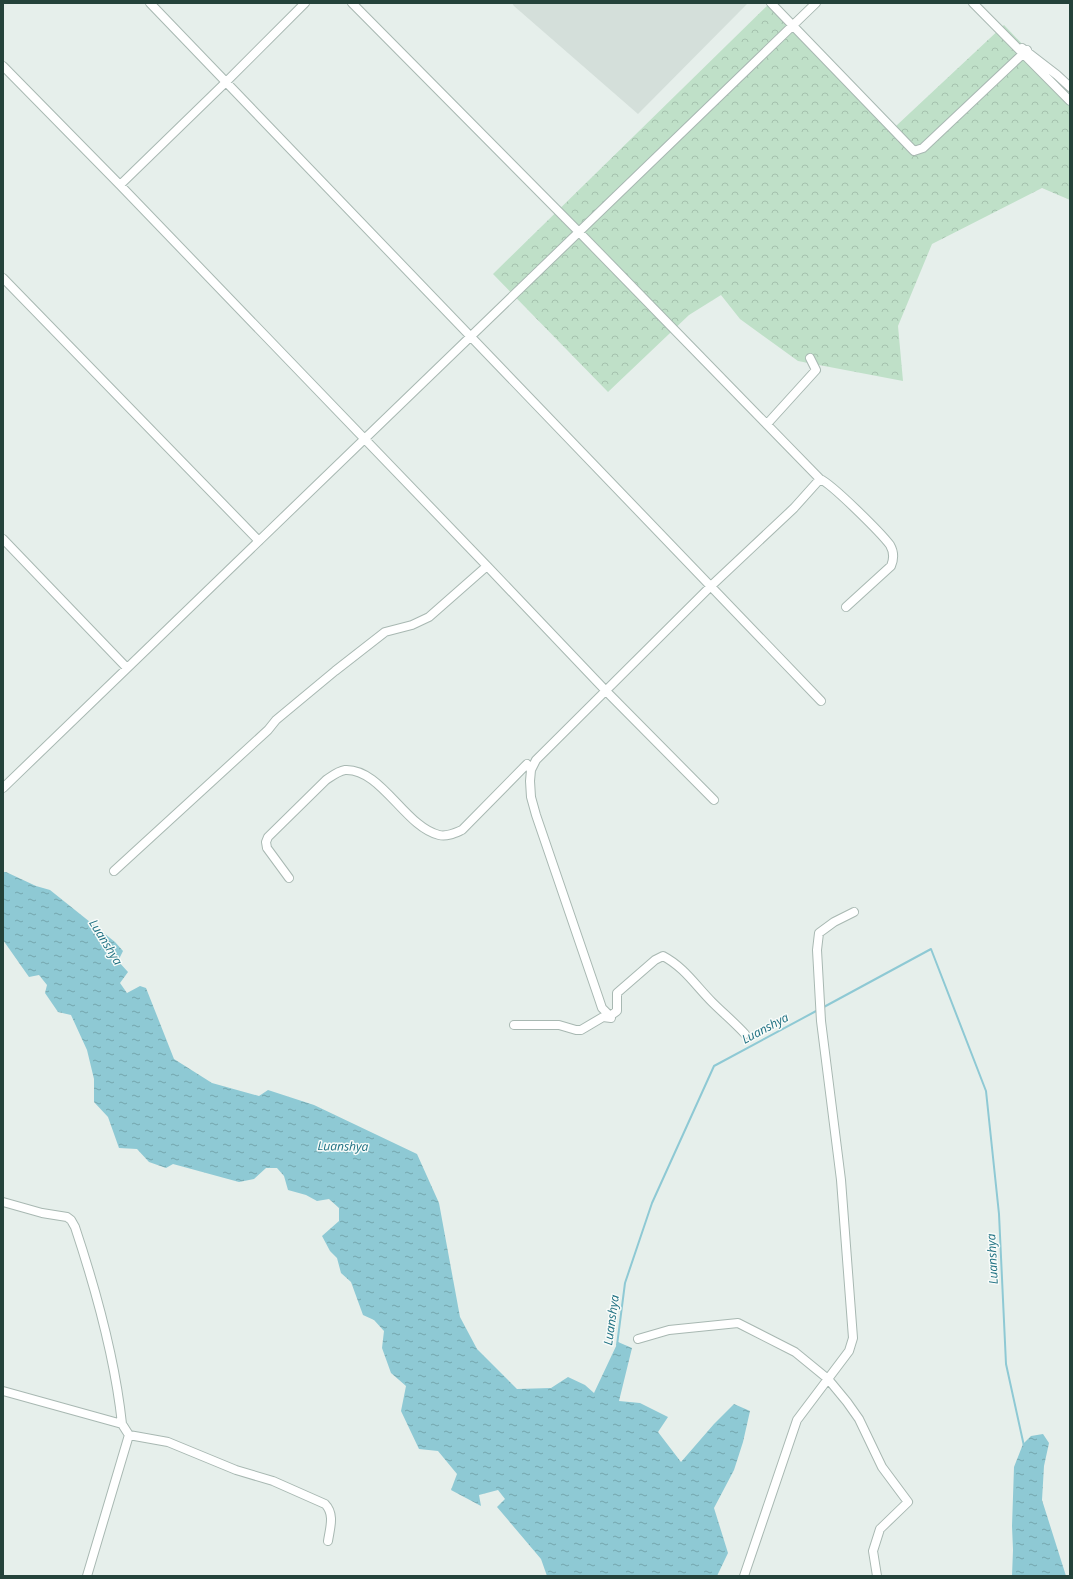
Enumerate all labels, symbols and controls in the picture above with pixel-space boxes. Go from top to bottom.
water label: Luanshya [85,916,127,968]
water label: Luanshya [739,1008,792,1047]
water label: Luanshya [317,1137,369,1155]
water label: Luanshya [982,1233,1002,1285]
water label: Luanshya [599,1293,623,1346]

